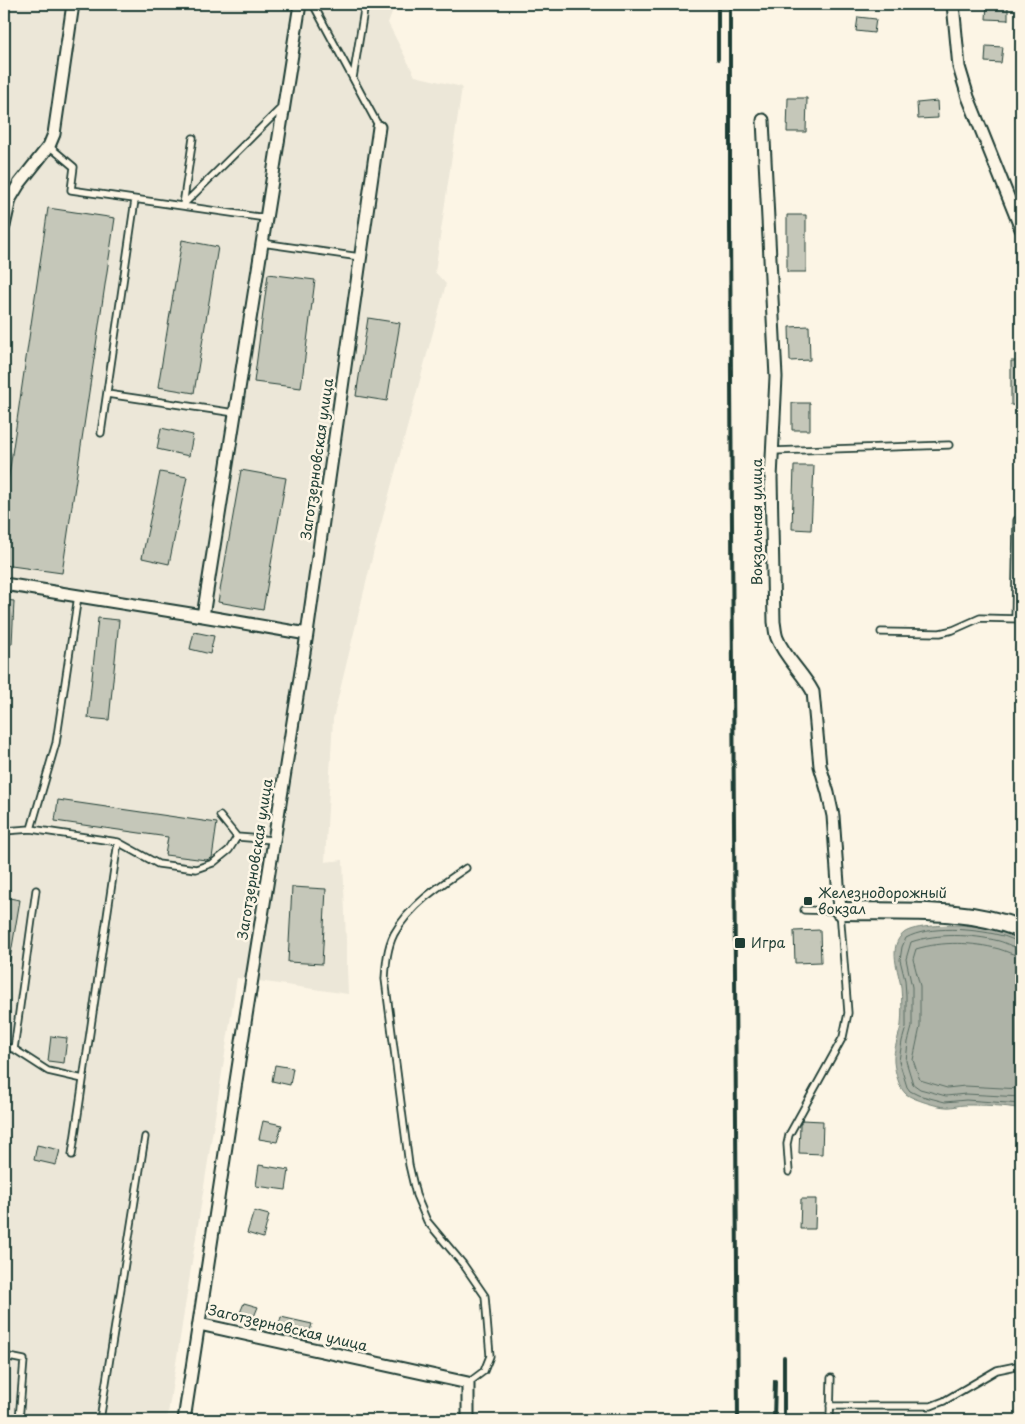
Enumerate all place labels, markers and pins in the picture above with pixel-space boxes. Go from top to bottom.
place label: Железнодорожный вокзал [818,882,947,919]
marker: Железнодорожный вокзал [802,895,814,907]
place label: Игра [751,932,786,953]
marker: Игра [733,936,747,950]

